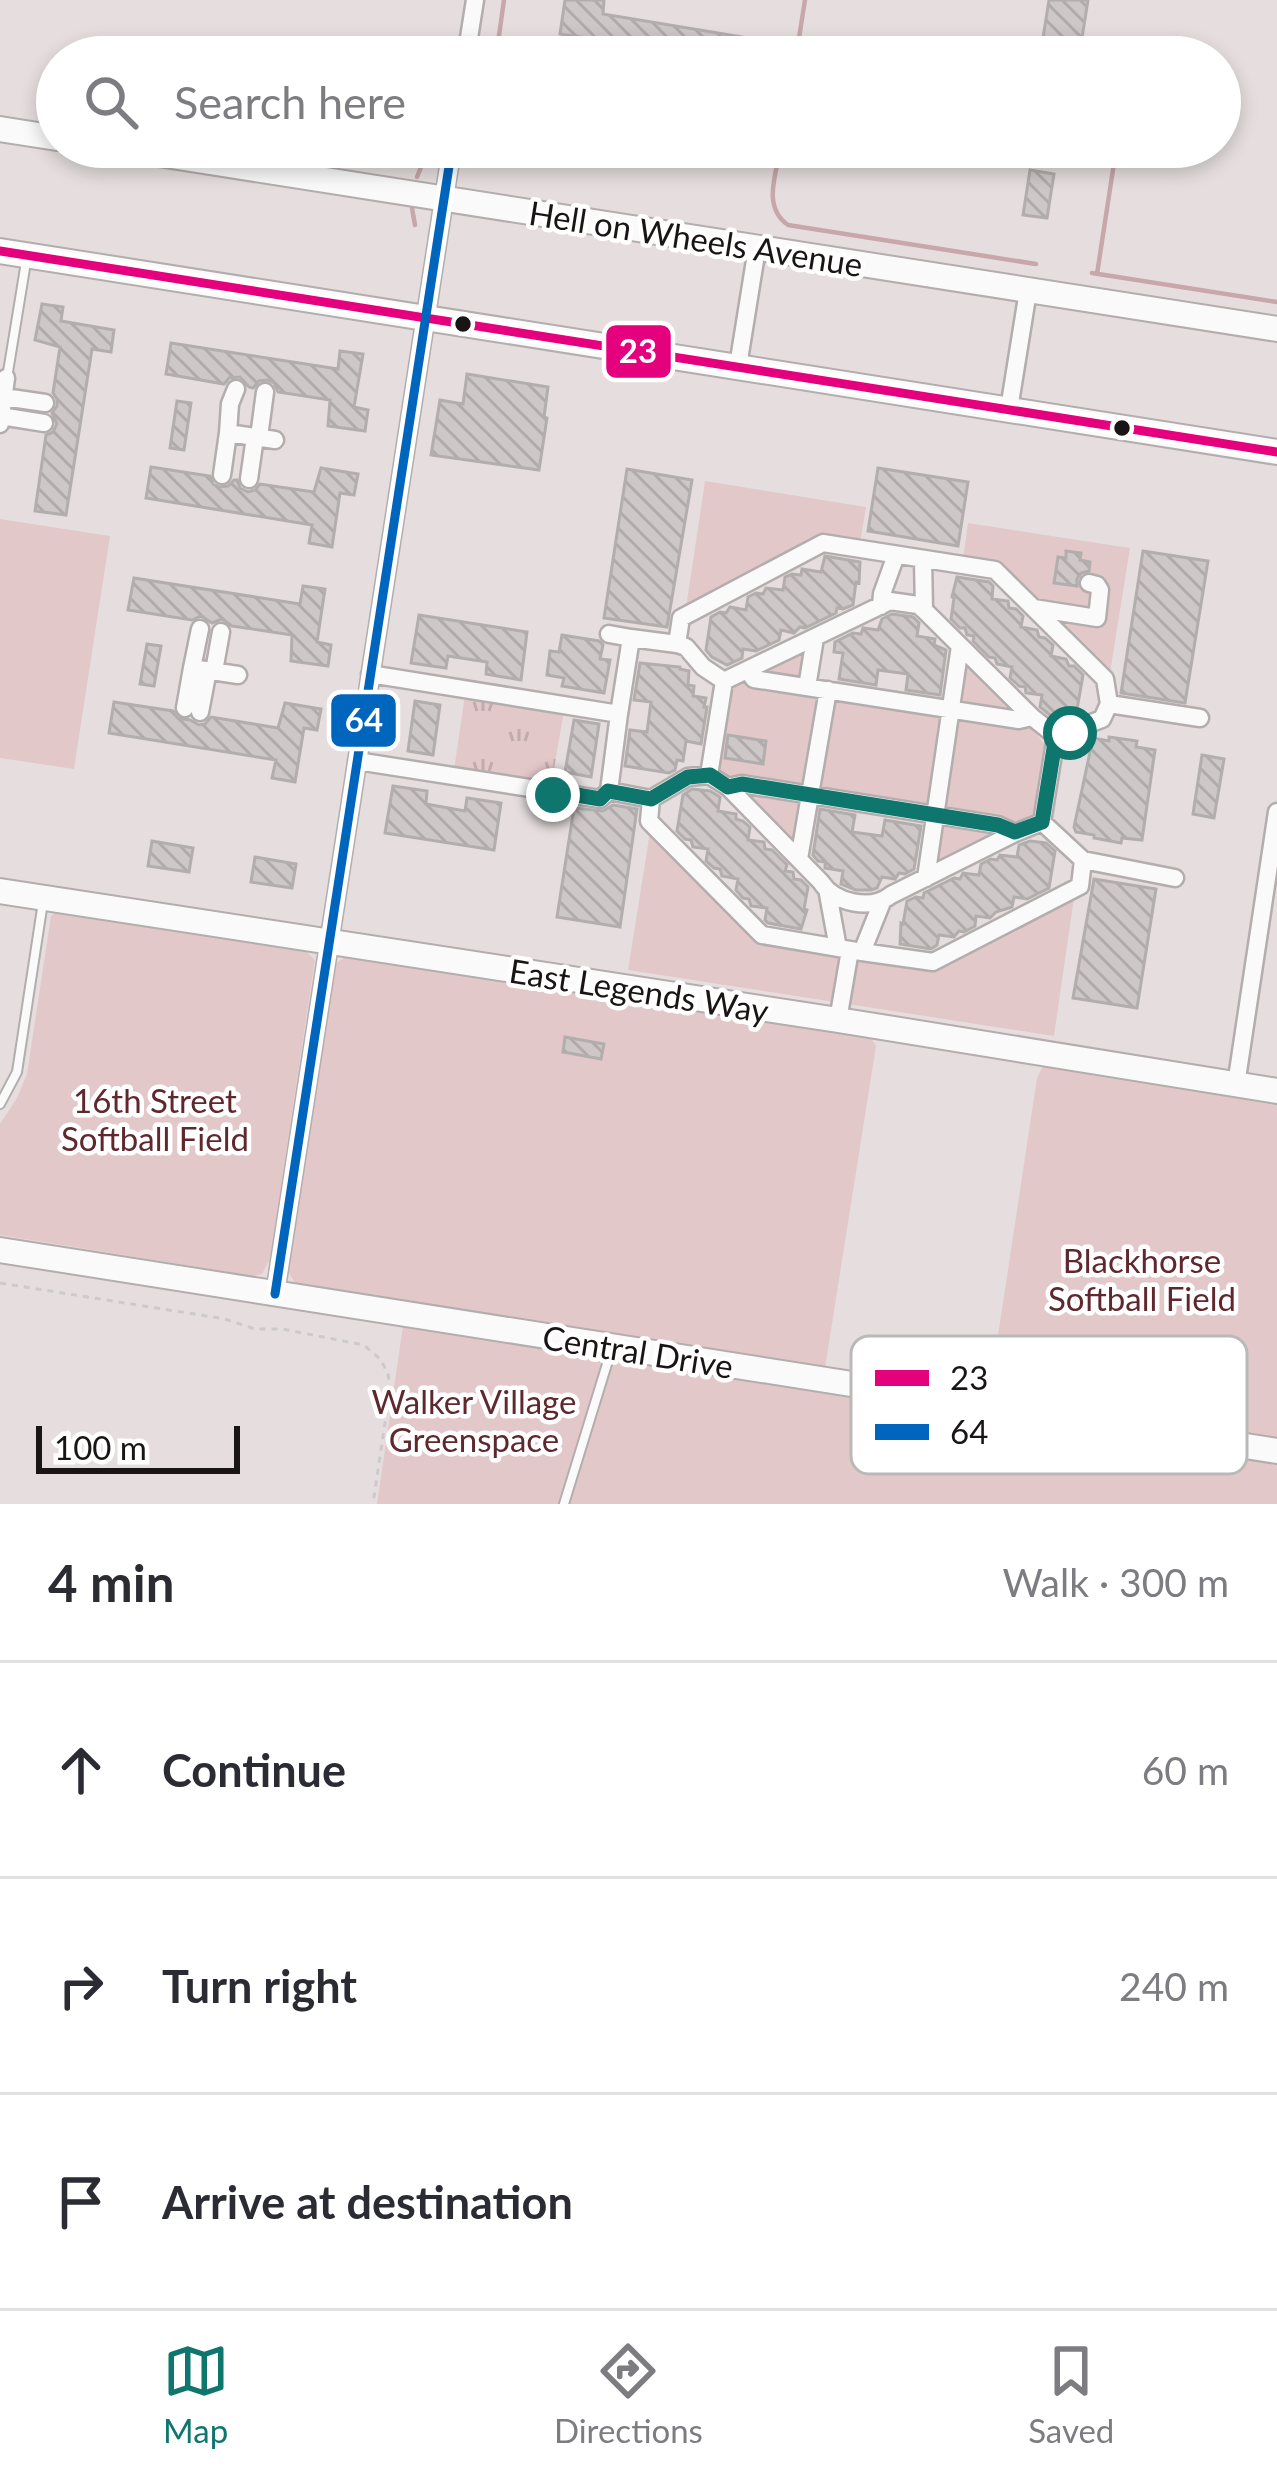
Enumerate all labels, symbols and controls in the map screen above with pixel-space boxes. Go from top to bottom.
search box [36,36,1241,168]
icon: search [78,69,144,135]
text: Search here [174,75,406,129]
street label: Hell on Wheels Avenue [526,192,866,284]
unlabelled marker [452,313,474,335]
line badge: 23 [604,323,673,380]
text: 23 [619,330,657,370]
unlabelled marker [1111,417,1133,439]
line badge: 64 [329,692,398,749]
text: 64 [345,699,383,739]
route start [1043,706,1097,760]
route end [526,768,580,822]
street label: East Legends Way [507,950,771,1030]
park label: 16th Street Softball Field [61,1080,249,1158]
park label: Blackhorse Softball Field [1048,1240,1236,1318]
street label: Central Drive [540,1316,736,1386]
legend [851,1336,1247,1474]
text: 23 [950,1357,988,1397]
park label: Walker Village Greenspace [372,1381,576,1459]
text: 64 [950,1411,988,1451]
scale bar [36,1420,240,1473]
text: 100 m [54,1427,147,1467]
text: 4 min [48,1552,174,1613]
text: Walk · 300 m [1002,1559,1229,1605]
icon: ahead [48,1737,114,1803]
text: Continue [162,1743,346,1797]
text: 60 m [1142,1747,1229,1793]
icon: right [48,1953,114,2019]
text: Turn right [162,1959,357,2013]
text: 240 m [1119,1963,1229,2009]
icon: arrive [48,2169,114,2235]
text: Arrive at destination [162,2175,573,2229]
tab: Map [163,2338,229,2450]
tab: Directions [554,2338,703,2450]
tab: Saved [1028,2338,1114,2450]

